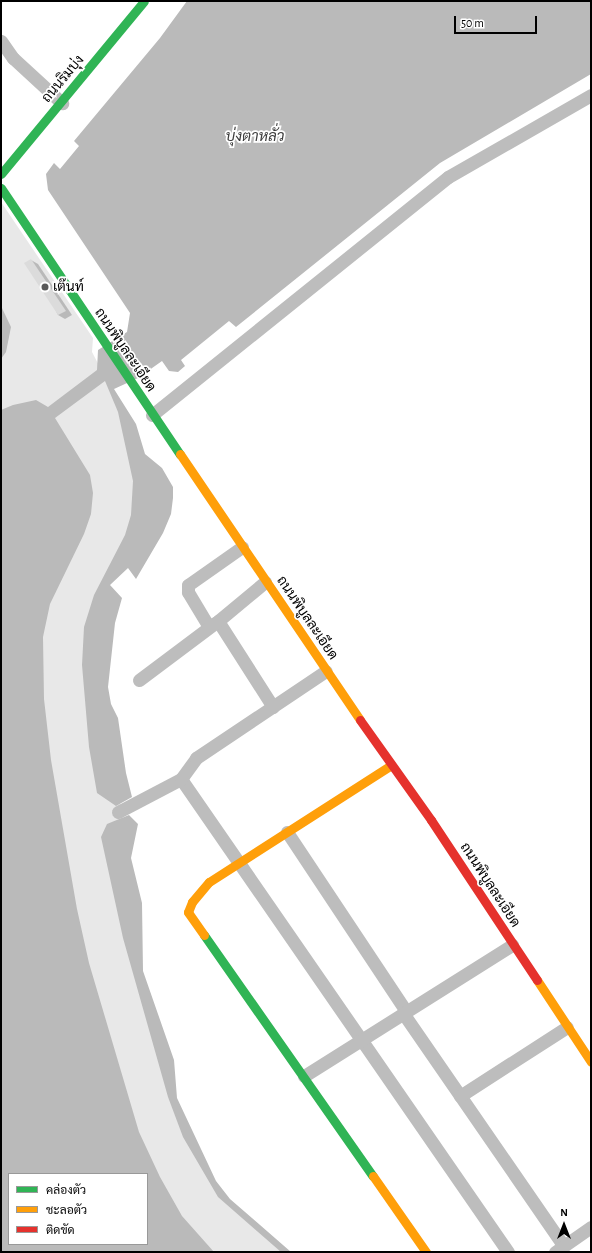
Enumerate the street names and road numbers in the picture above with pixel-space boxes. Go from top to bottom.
street label: ถนนริมบุ่ง [38,52,88,106]
street label: ถนนพิบูลละเอียด [91,305,159,395]
street label: ถนนพิบูลละเอียด [273,573,341,663]
street label: ถนนพิบูลละเอียด [456,839,524,931]

